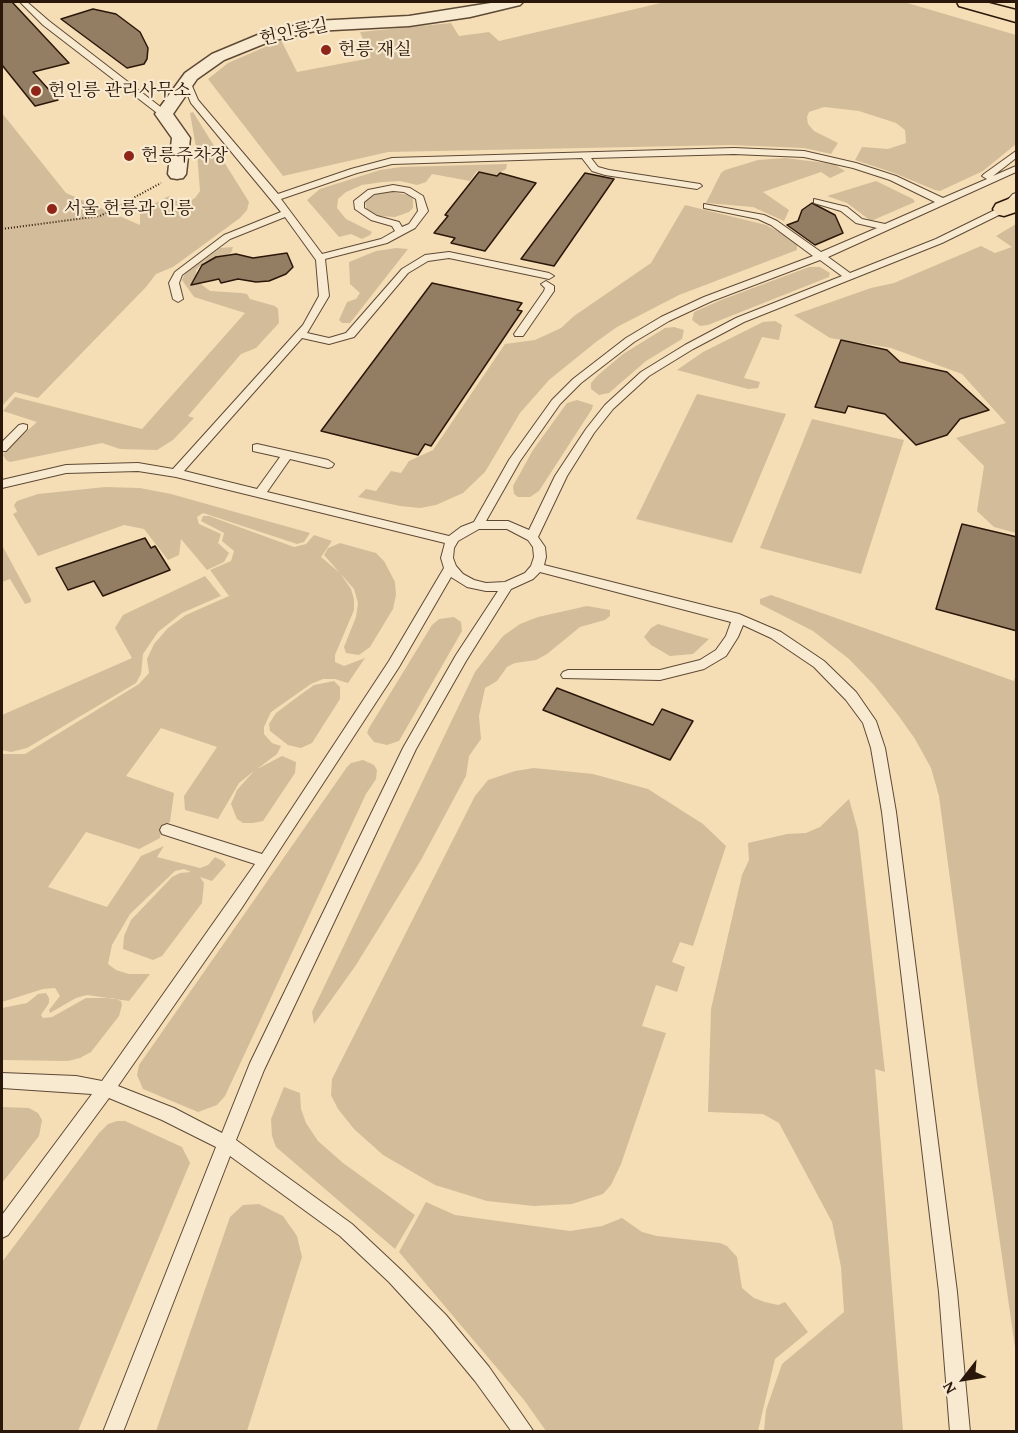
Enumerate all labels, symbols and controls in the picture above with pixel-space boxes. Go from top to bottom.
street label: 헌인릉길 [258,15,330,51]
place label: 헌릉 재실 [338,39,412,61]
marker: 헌릉 재실 [319,43,333,57]
place label: 헌인릉 관리사무소 [48,80,191,102]
marker: 헌인릉 관리사무소 [29,84,43,98]
place label: 헌릉주차장 [141,145,228,167]
marker: 헌릉주차장 [122,149,136,163]
place label: 서울 헌릉과 인릉 [64,198,194,220]
marker: 서울 헌릉과 인릉 [45,202,59,216]
north arrow [934,1349,994,1409]
text: N [936,1378,962,1399]

